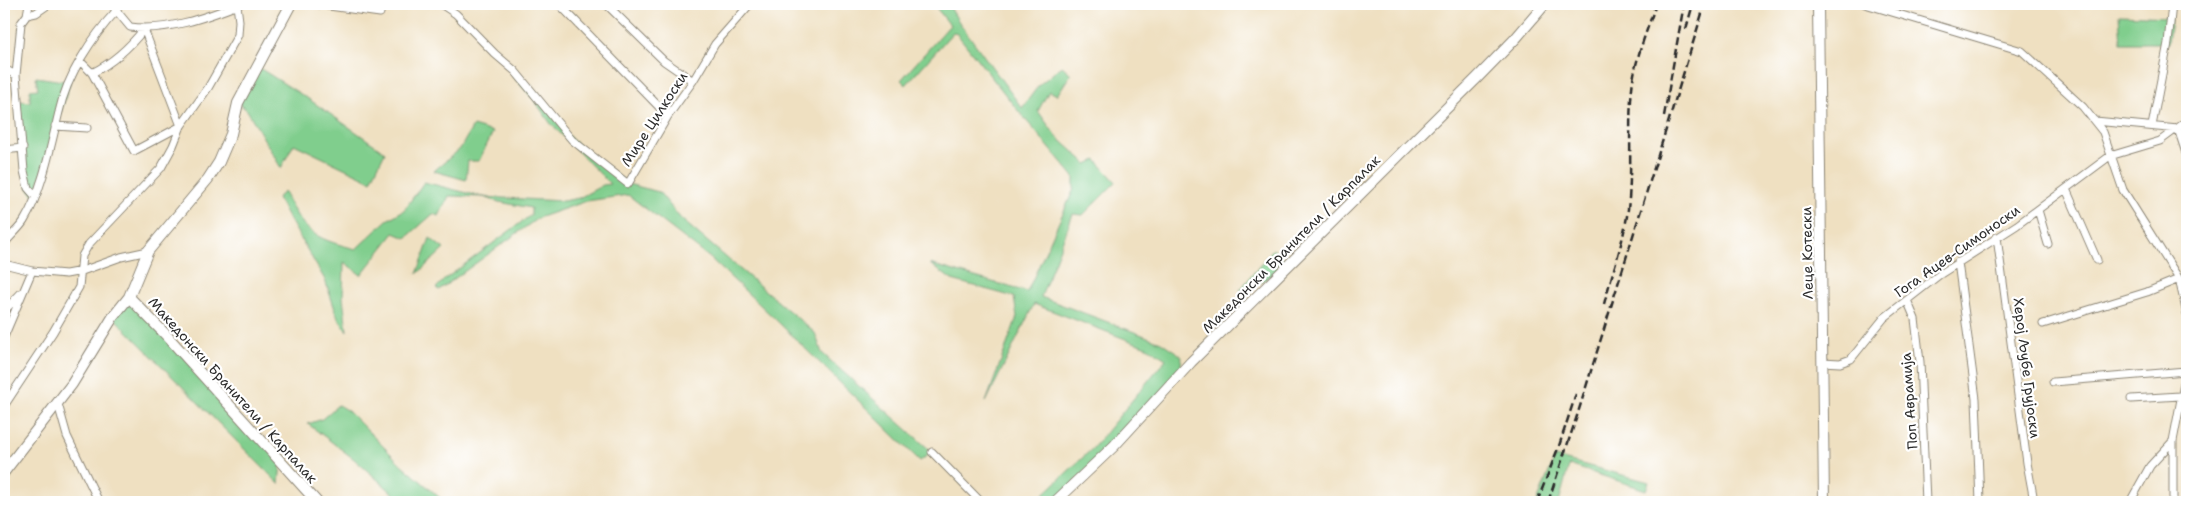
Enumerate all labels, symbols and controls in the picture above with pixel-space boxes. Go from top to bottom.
street label: Мире Цилкоски [617,68,691,170]
street label: Македонски Бранители / Карпалак [1198,151,1384,337]
street label: Гога Ацев-Симоноски [1891,201,2023,301]
street label: Леце Котески [1797,207,1817,299]
street label: Македонски Бранители / Карпалак [145,293,322,487]
street label: Херој Љубе Грујоски [2009,297,2045,439]
street label: Поп Аврамија [1897,352,1921,450]

